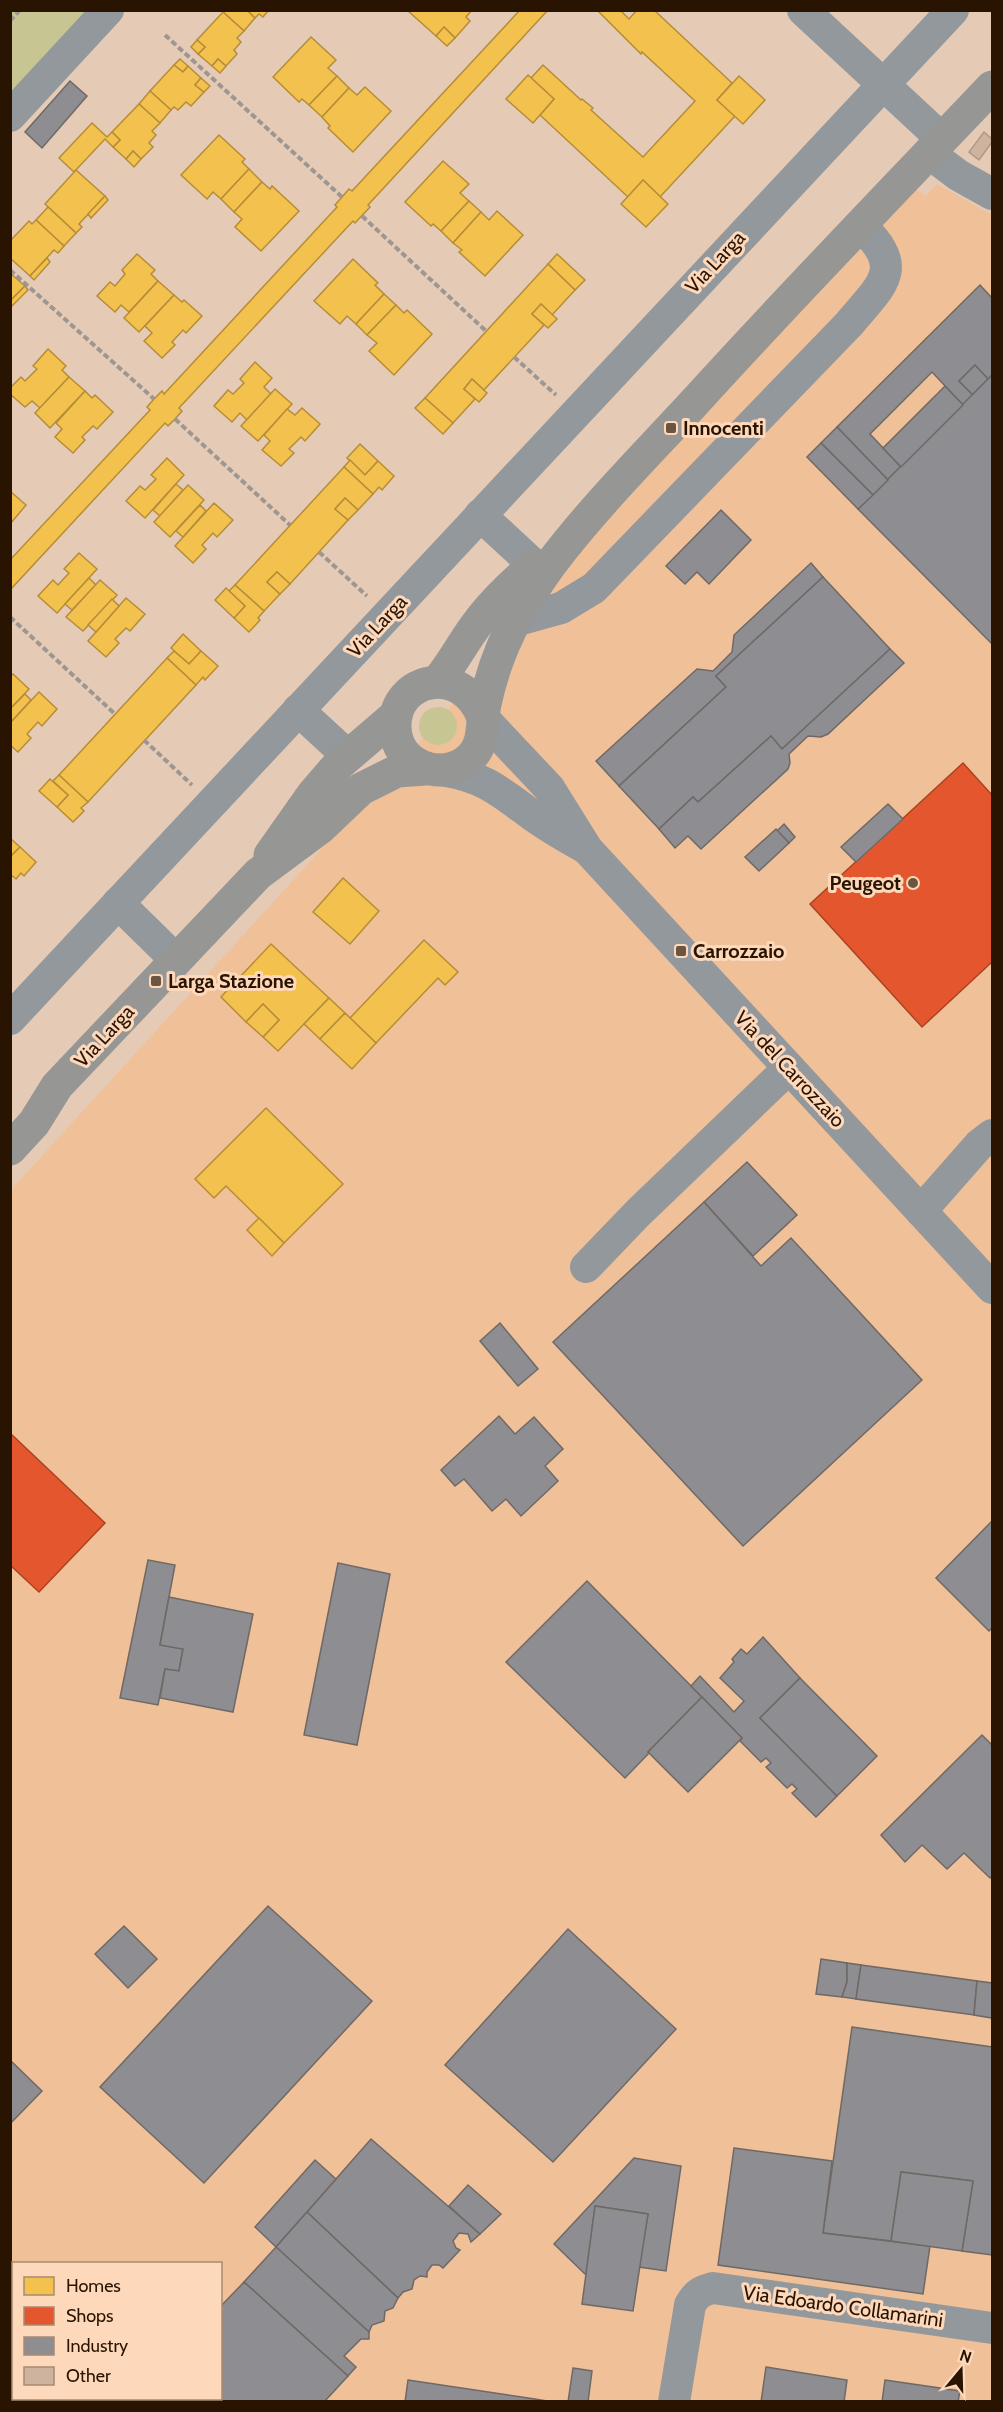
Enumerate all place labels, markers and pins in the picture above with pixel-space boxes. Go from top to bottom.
place label: Innocenti [683,416,764,440]
marker: Innocenti [664,421,678,435]
place label: Peugeot [830,871,901,895]
marker: Peugeot [906,876,920,890]
place label: Carrozzaio [693,939,784,963]
marker: Carrozzaio [674,944,688,958]
place label: Larga Stazione [168,969,294,993]
marker: Larga Stazione [149,974,163,988]

